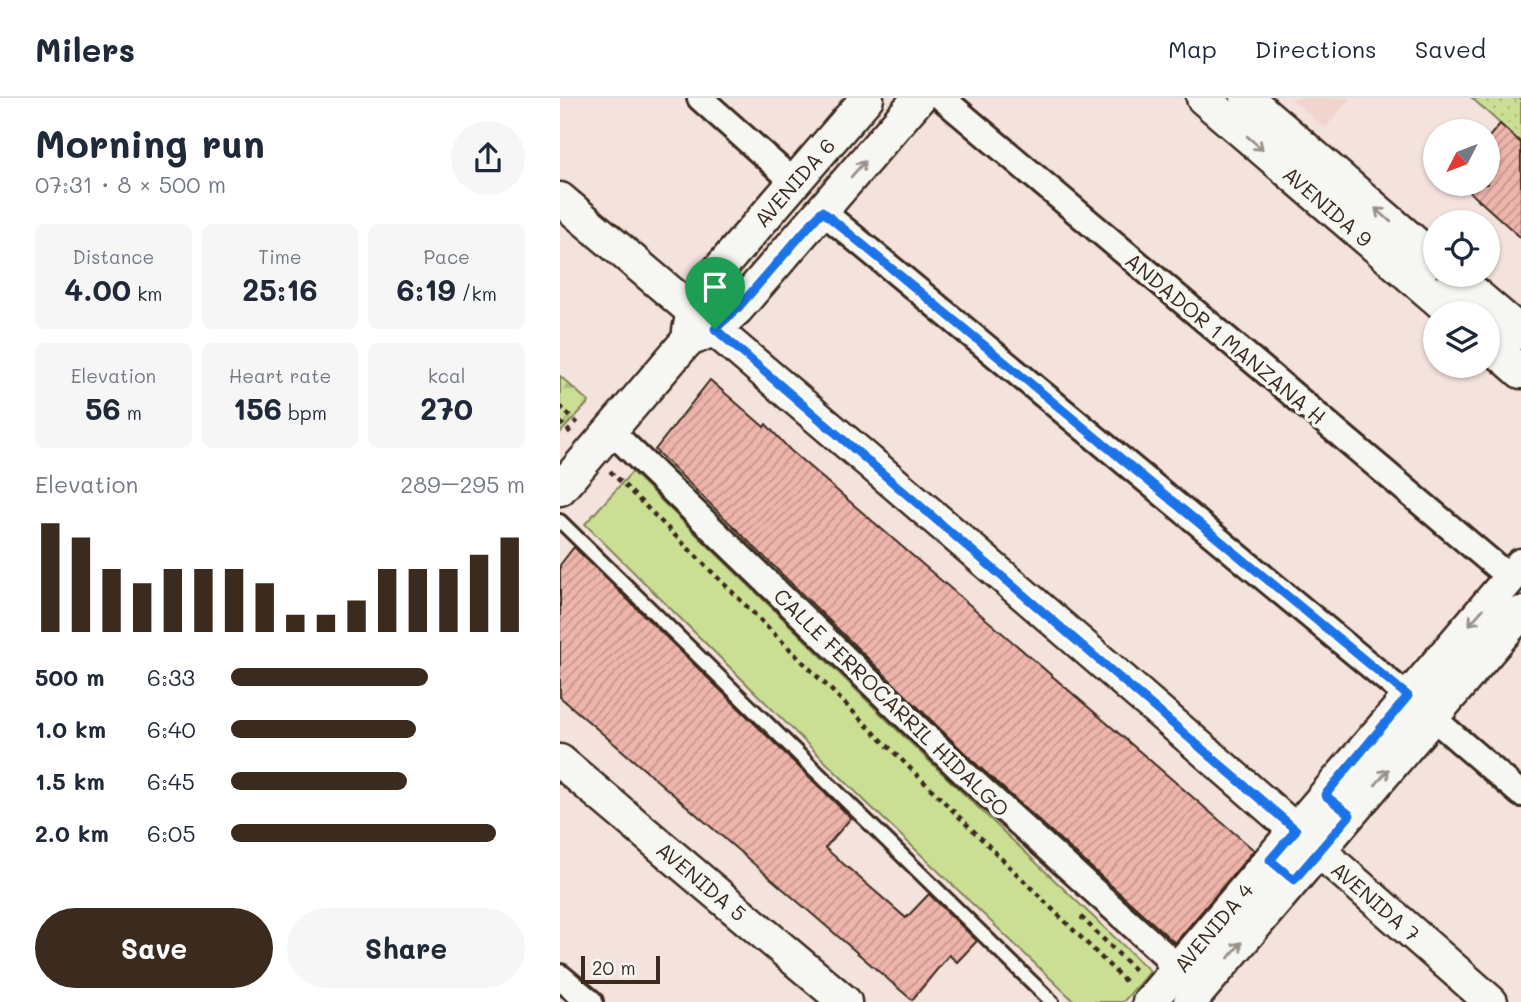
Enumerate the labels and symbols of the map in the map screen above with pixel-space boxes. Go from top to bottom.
north arrow [1423,119,1500,196]
street label: AVENIDA 6 [748,132,840,232]
one-way arrow [1246,135,1264,151]
one-way arrow [850,160,866,178]
street label: AVENIDA 9 [1278,160,1378,252]
one-way arrow [1375,207,1393,223]
street label: ANDADOR 1 MANZANA H [1120,246,1332,430]
pin [685,257,745,329]
street label: CALLE FERROCARRIL HIDALGO [768,582,1016,822]
one-way arrow [1468,607,1484,625]
one-way arrow [1374,768,1390,786]
street label: AVENIDA 5 [651,835,753,927]
street label: AVENIDA 7 [1326,855,1426,947]
street label: AVENIDA 4 [1167,876,1259,978]
one-way arrow [1227,941,1243,959]
scale bar [581,953,660,985]

